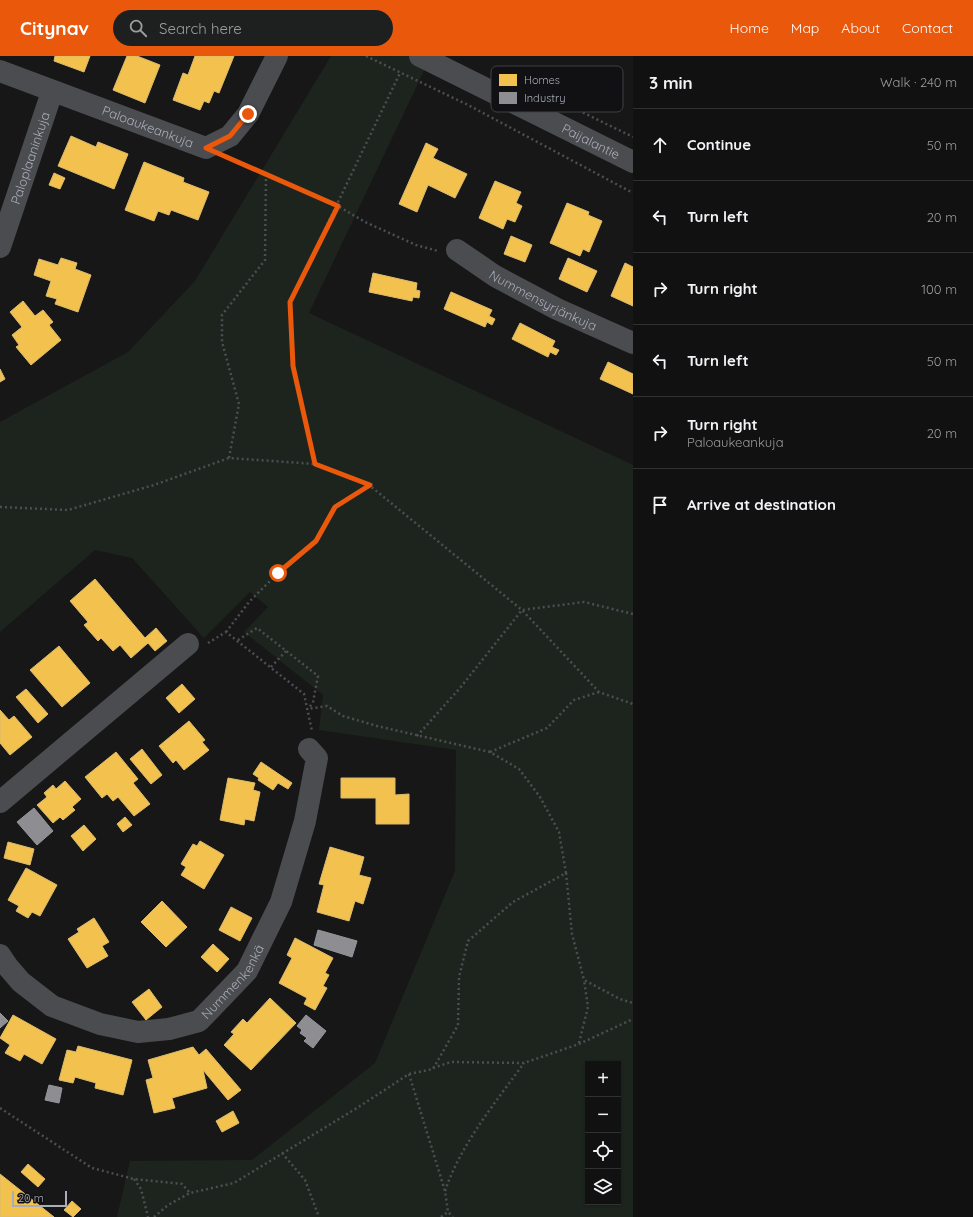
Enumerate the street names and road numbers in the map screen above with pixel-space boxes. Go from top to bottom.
street label: Paloaukeankuja [100,102,196,151]
street label: Paloplaaninkuja [7,110,53,206]
street label: Paijalantie [559,120,623,162]
street label: Nummensyrjänkuja [486,266,599,334]
street label: Nummenkenkä [198,942,267,1022]

